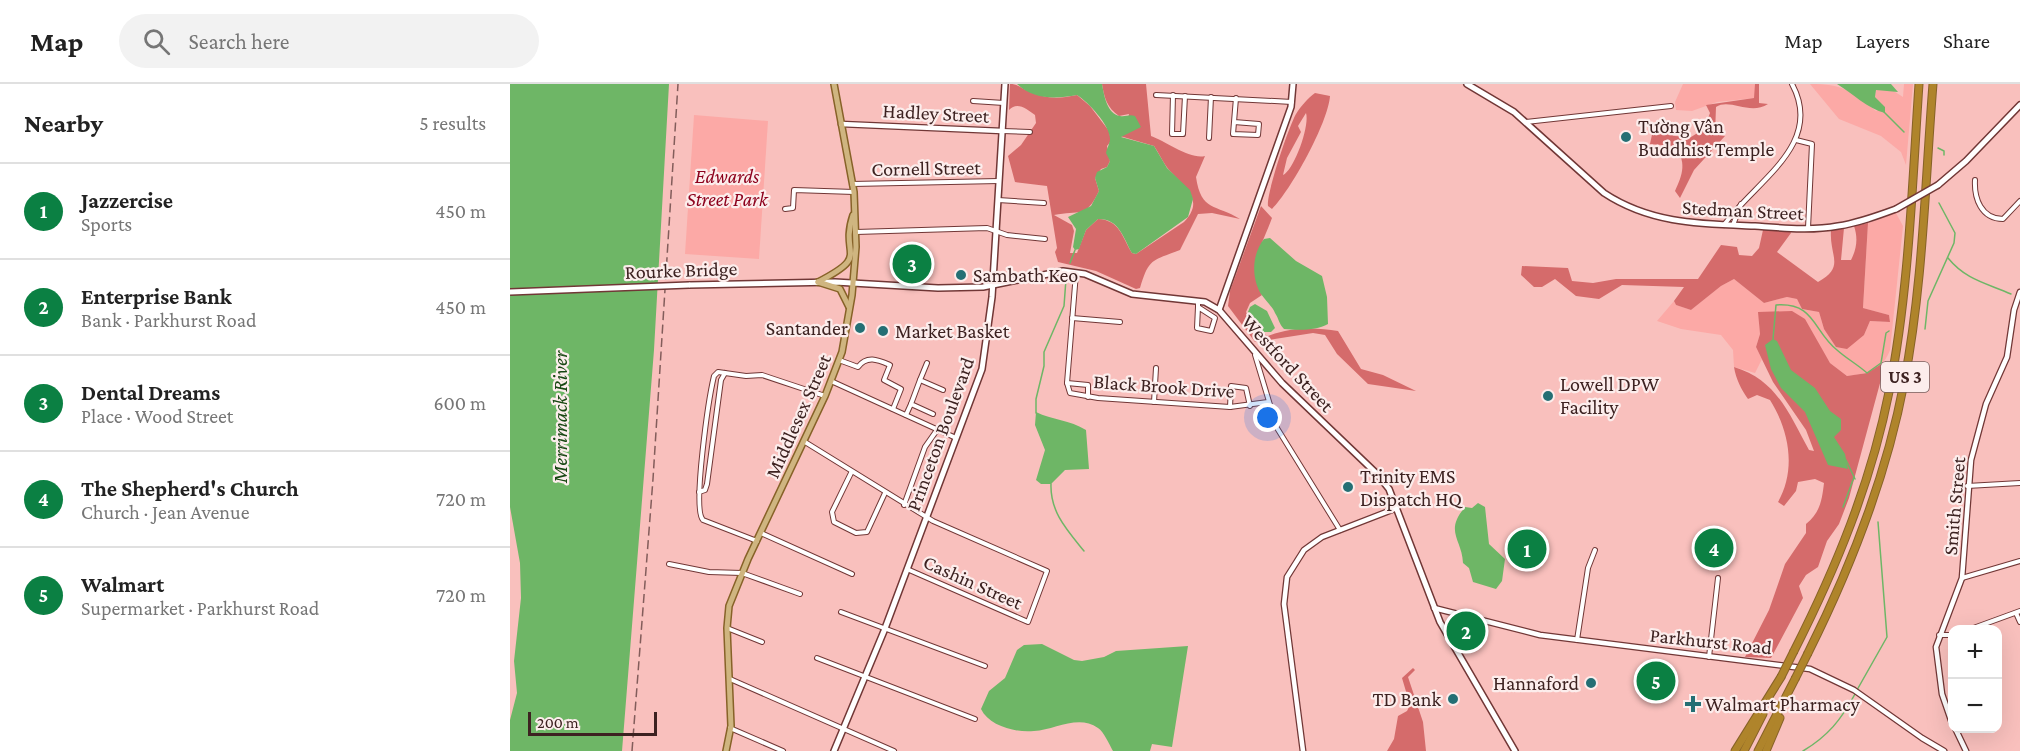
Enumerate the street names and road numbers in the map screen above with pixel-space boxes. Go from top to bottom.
street label: Hadley Street [882,99,990,128]
street label: Cornell Street [871,156,981,180]
street label: Stedman Street [1682,196,1805,224]
street label: Rourke Bridge [624,257,738,284]
street label: Westford Street [1238,310,1339,416]
street label: Middlesex Street [761,350,835,481]
street label: Princeton Boulevard [902,354,978,514]
road number: US 3 [1881,362,1929,392]
street label: Black Brook Drive [1093,370,1235,402]
street label: Smith Street [1939,456,1969,556]
street label: Cashin Street [920,550,1026,614]
street label: Parkhurst Road [1649,624,1774,658]

